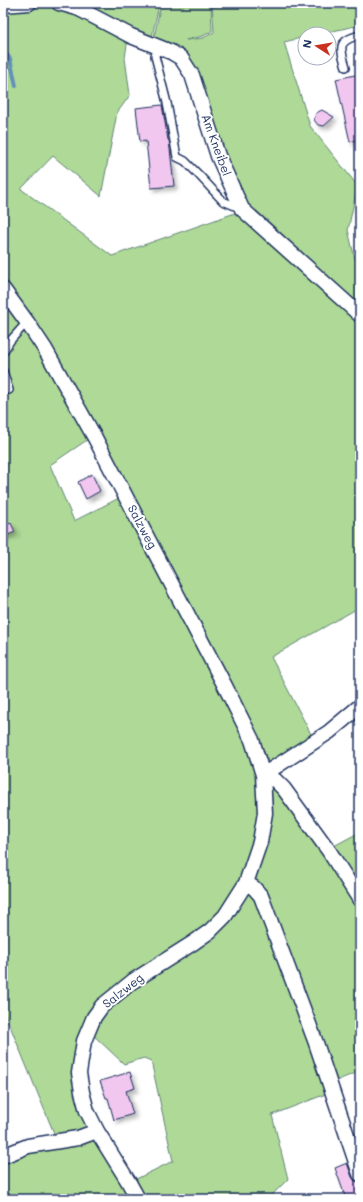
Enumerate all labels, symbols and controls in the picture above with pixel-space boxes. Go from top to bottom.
north arrow [297,26,337,66]
text: N [299,38,315,49]
street label: Am Kneibel [198,111,236,178]
street label: Salzweg [125,502,161,551]
street label: Salzweg [99,969,146,1011]

